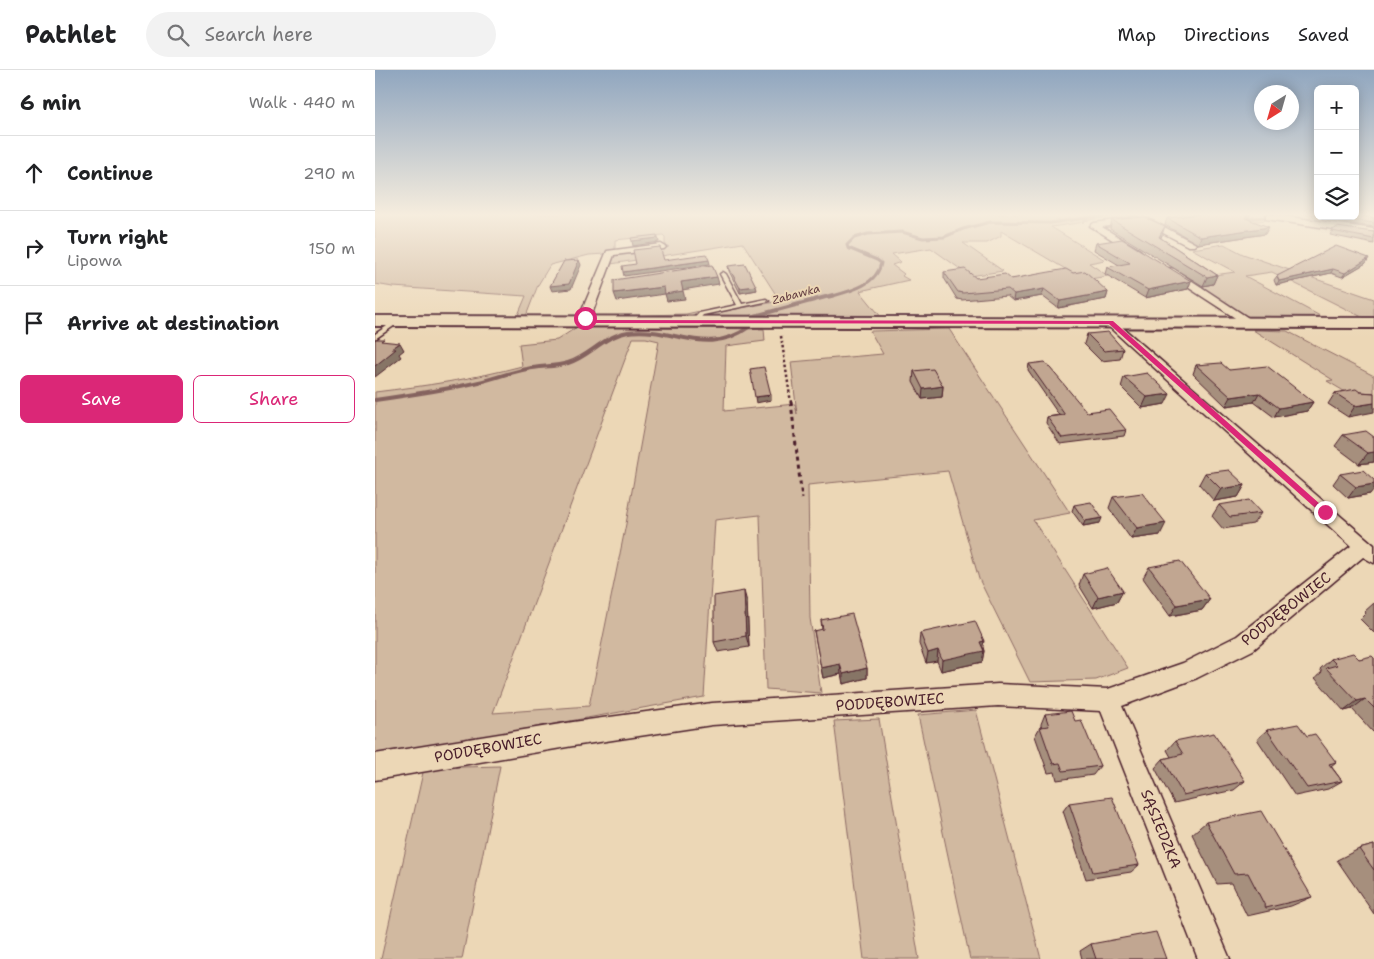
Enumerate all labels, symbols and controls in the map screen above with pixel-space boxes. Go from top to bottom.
search box [146,12,496,57]
text: Pathlet [25,19,116,51]
icon: search [164,21,192,49]
text: Search here [204,22,313,47]
text: Map [1118,23,1156,47]
text: Directions [1184,23,1270,47]
text: Saved [1298,23,1349,47]
north arrow [1254,85,1299,130]
map controls [1314,85,1359,220]
button: + [1314,85,1359,130]
text: 6 min [20,89,81,117]
text: Walk · 440 m [249,92,355,113]
button: − [1314,130,1359,175]
icon: ahead [20,159,48,187]
text: Continue [67,161,153,186]
text: 290 m [303,163,355,184]
button: layers [1314,175,1359,220]
text: Turn right [67,225,168,250]
icon: right [20,234,48,262]
text: 150 m [308,238,355,259]
text: Lipowa [67,250,122,271]
water label: Zabawka [771,281,822,308]
route start [574,307,597,330]
icon: arrive [20,309,48,337]
text: Arrive at destination [67,311,279,336]
button: Save [20,375,183,423]
button: Share [193,375,355,423]
route end [1314,501,1337,524]
street label: PODDĘBOWIEC [1237,568,1335,650]
street label: PODDĘBOWIEC [835,688,945,716]
street label: PODDĘBOWIEC [433,729,543,767]
street label: SĄSIEDZKA [1136,786,1186,872]

